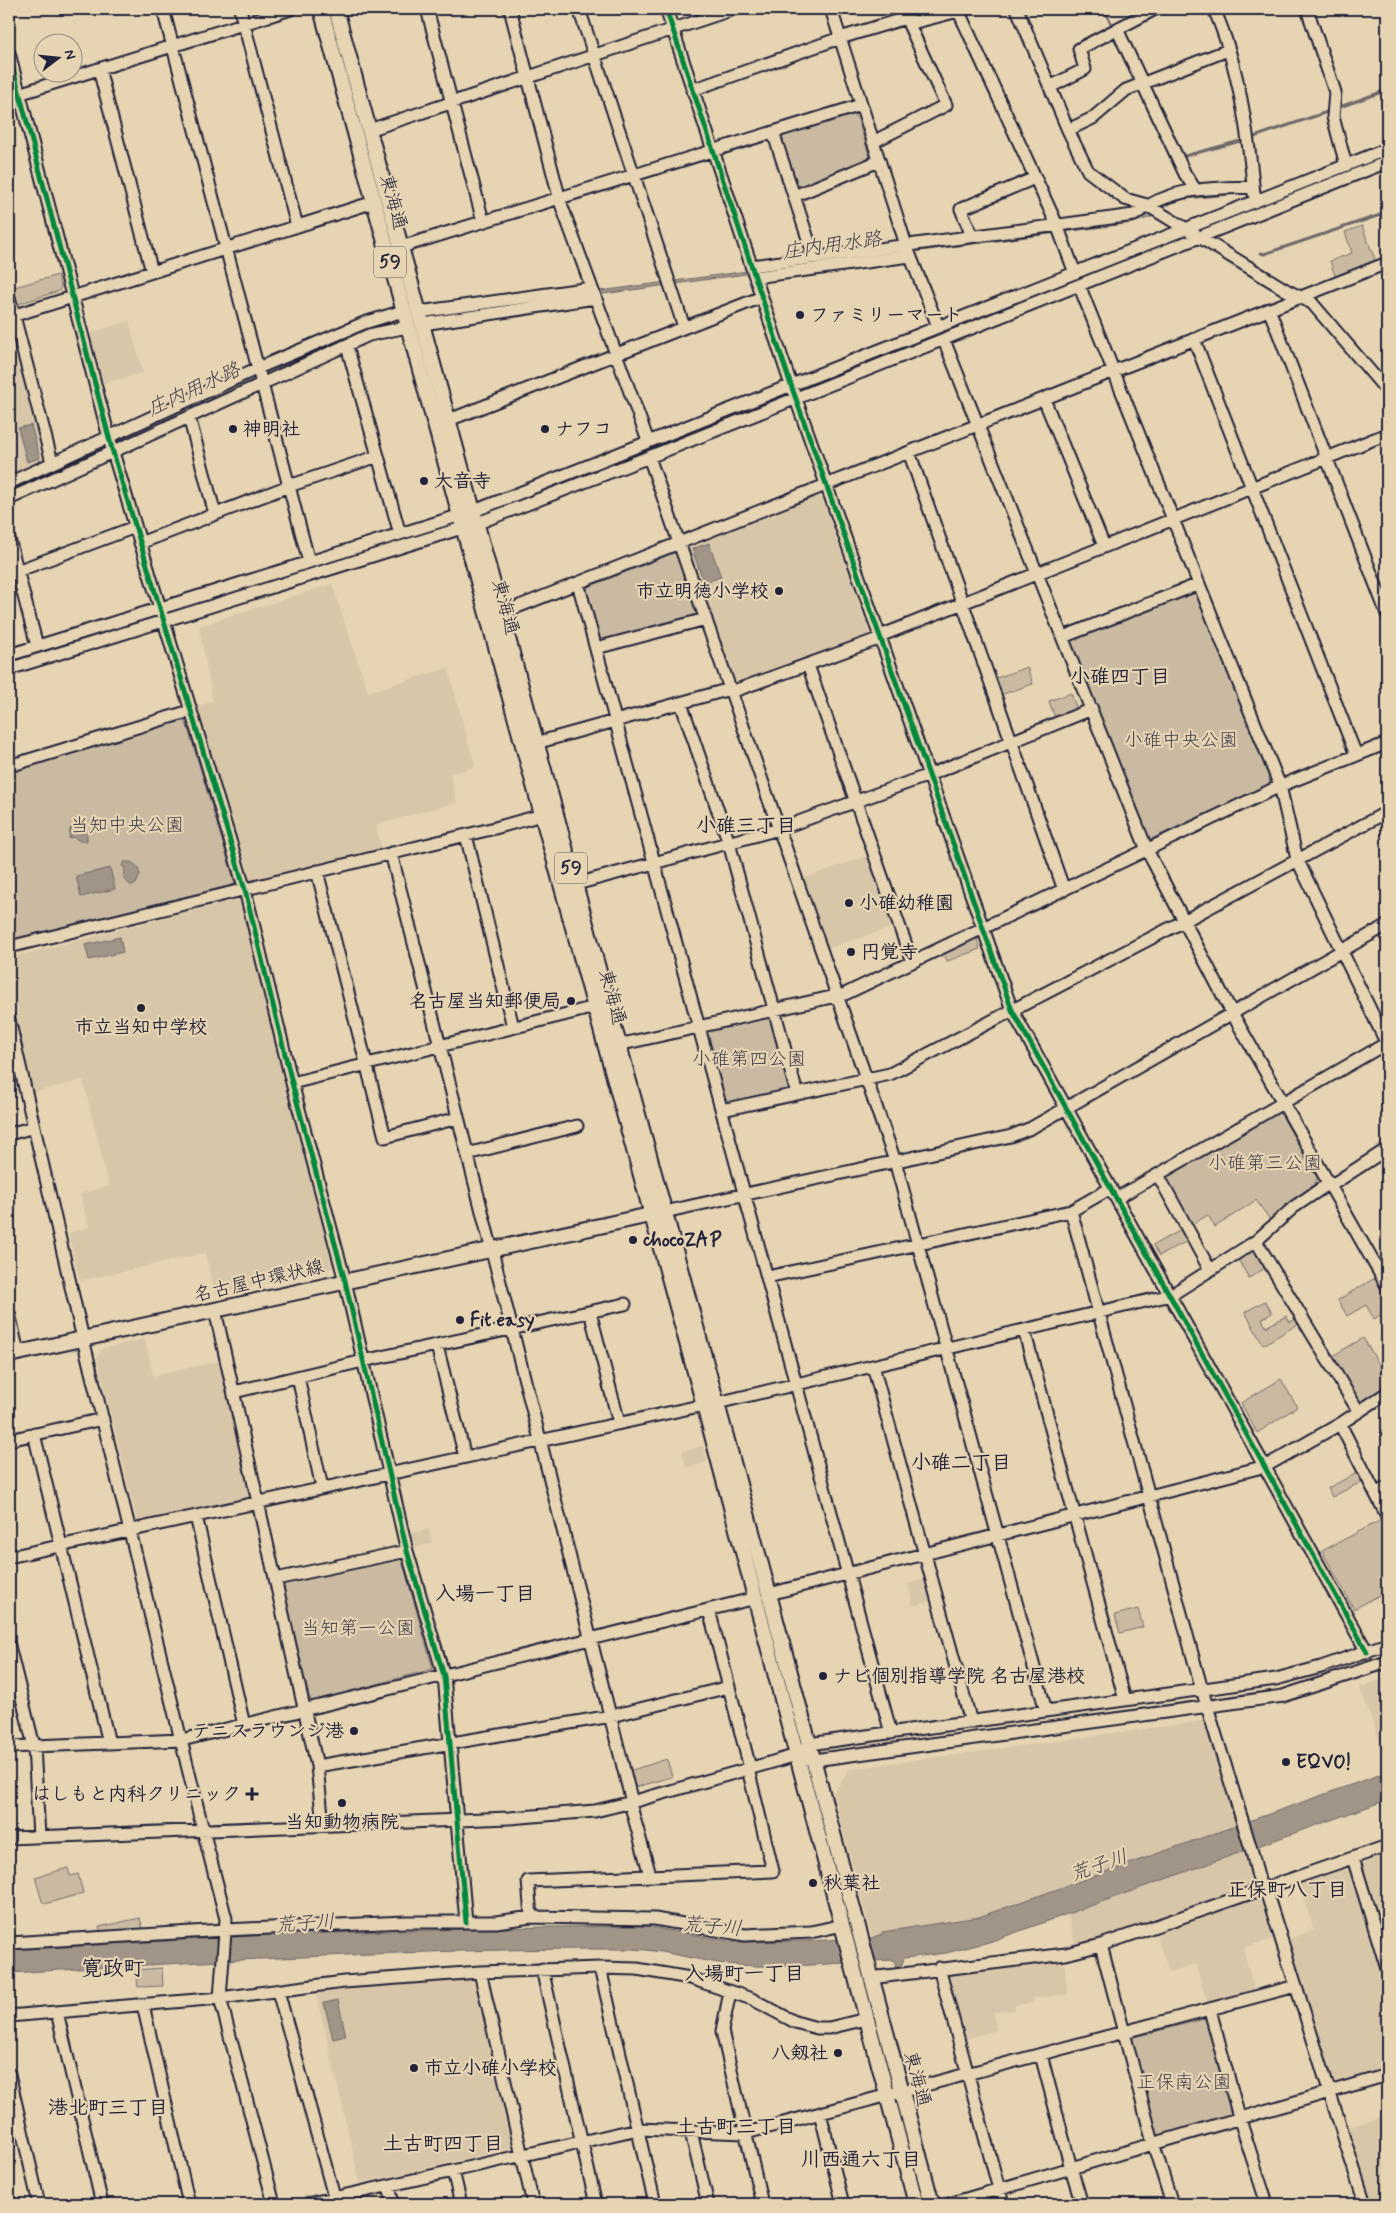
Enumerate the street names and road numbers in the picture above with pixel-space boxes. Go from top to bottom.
street label: 東海通 [374,171,412,233]
road number: 59 [374,246,406,278]
street label: 東海通 [486,576,524,638]
road number: 59 [555,852,587,884]
street label: 東海通 [593,966,631,1028]
street label: 名古屋中環状線 [191,1254,327,1308]
street label: 東海通 [898,2048,936,2110]

